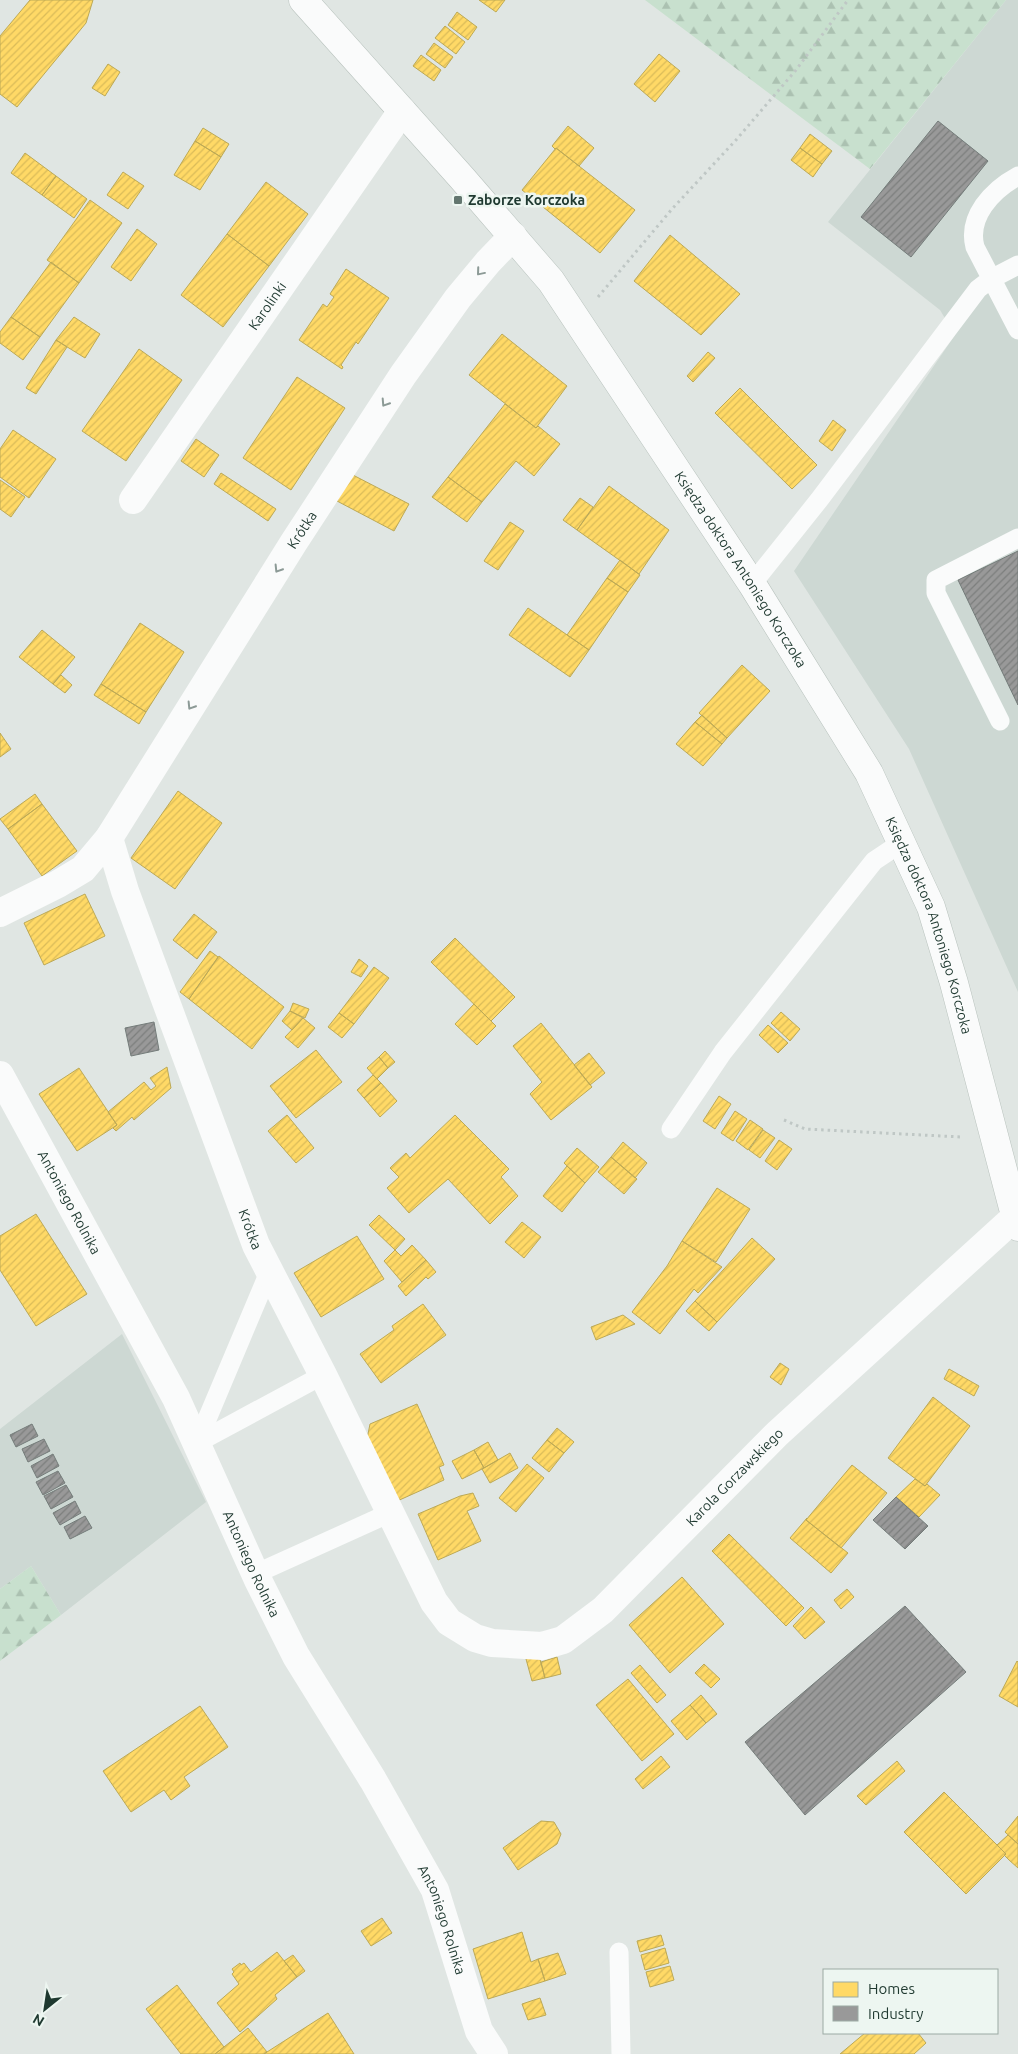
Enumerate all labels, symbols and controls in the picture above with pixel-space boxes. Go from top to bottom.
place label: Zaborze Korczoka [468,192,585,208]
marker: Zaborze Korczoka [452,194,464,206]
one-way arrow [477,266,486,275]
street label: Karolinki [245,279,289,333]
one-way arrow [381,397,391,406]
street label: Księdza doktora Antoniego Korczoka [671,468,810,671]
street label: Krótka [284,508,320,552]
one-way arrow [274,563,284,572]
one-way arrow [187,701,197,710]
street label: Księdza doktora Antoniego Korczoka [882,814,975,1036]
street label: Antoniego Rolnika [35,1148,104,1257]
street label: Krótka [235,1207,265,1252]
street label: Karola Gorzawskiego [683,1425,786,1529]
street label: Antoniego Rolnika [220,1508,283,1620]
street label: Antoniego Rolnika [415,1862,469,1977]
legend [823,1969,998,2034]
text: Homes [868,1980,915,1997]
north arrow [20,1984,70,2034]
text: Industry [868,2005,923,2022]
text: N [30,2011,47,2030]

